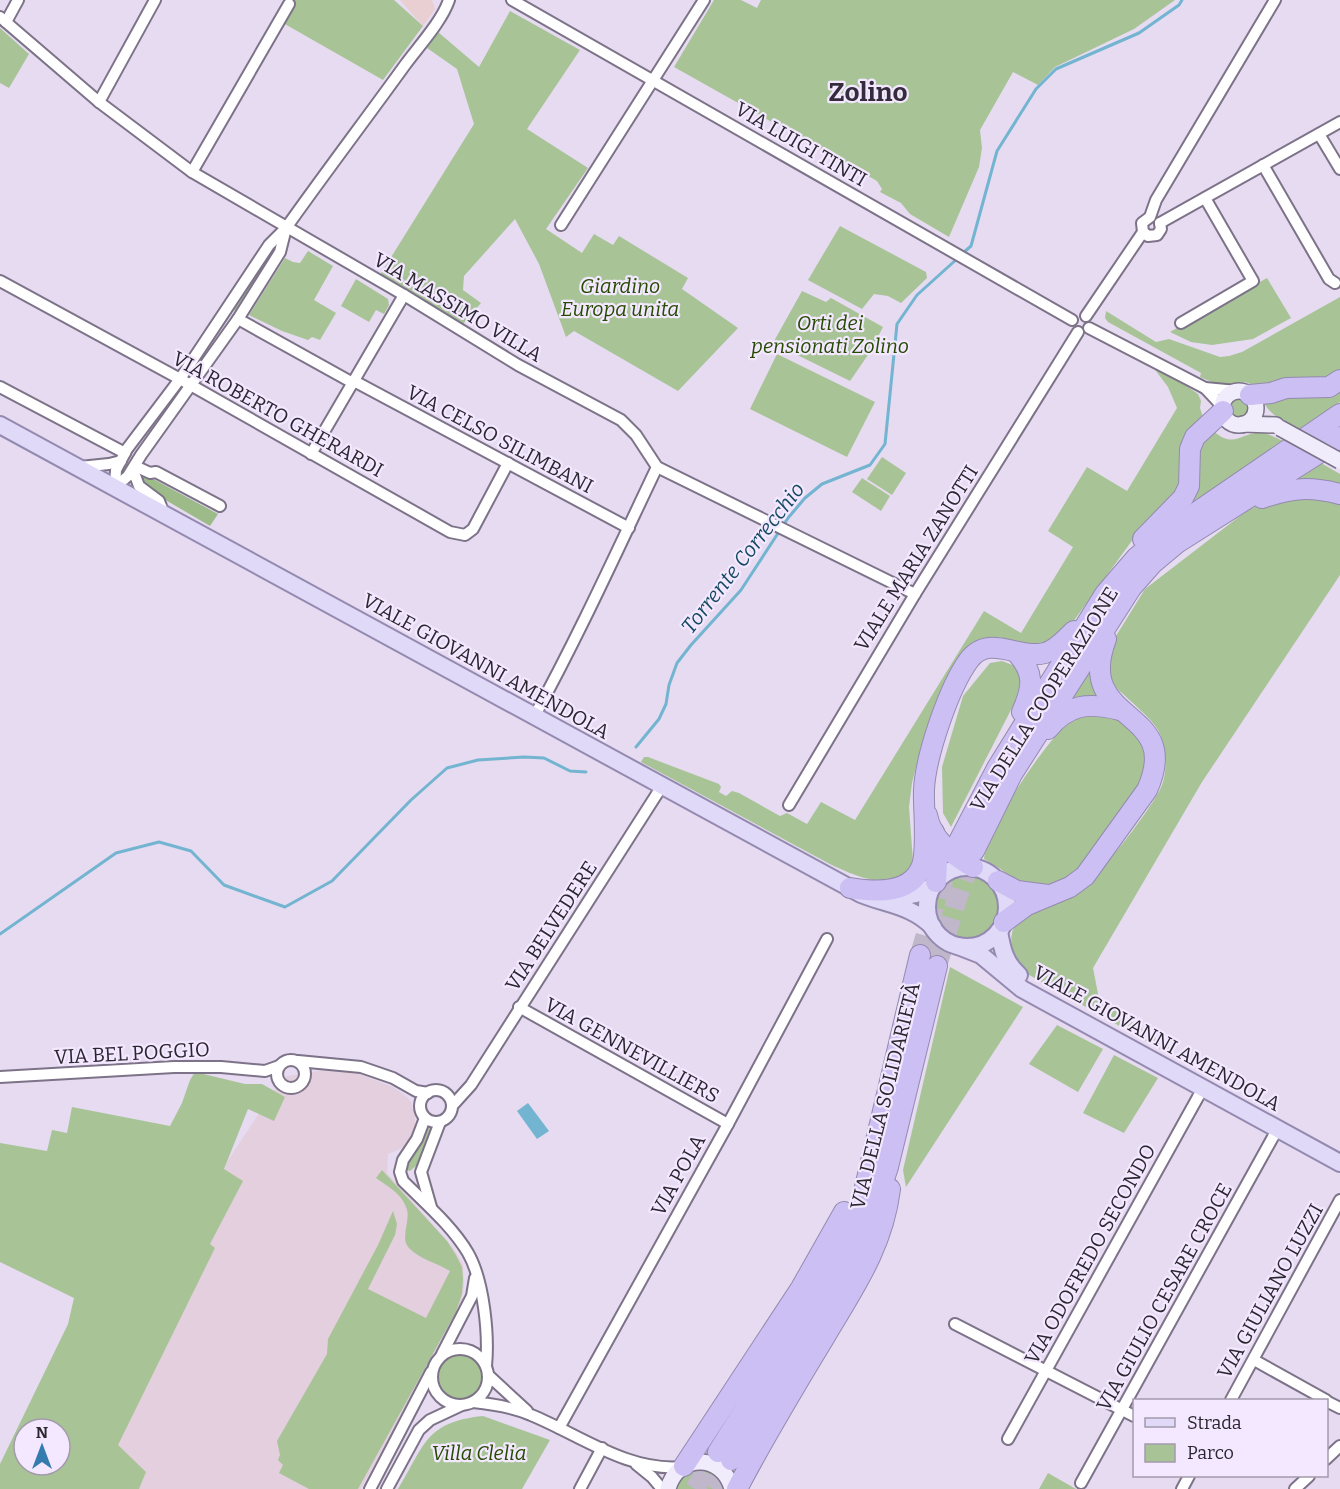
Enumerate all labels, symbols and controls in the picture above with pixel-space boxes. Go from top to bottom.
district label: Zolino [828,77,908,108]
street label: VIA LUIGI TINTI [731,97,871,191]
street label: VIA MASSIMO VILLA [369,247,547,367]
park label: Giardino Europa unita [561,274,679,321]
park label: Orti dei pensionati Zolino [749,311,909,358]
street label: VIA ROBERTO GHERARDI [168,346,388,482]
street label: VIA CELSO SILIMBANI [403,380,597,498]
street label: VIALE MARIA ZANOTTI [849,461,983,655]
water label: Torrente Correcchio [676,477,810,639]
street label: VIA DELLA COOPERAZIONE [965,582,1123,816]
street label: VIALE GIOVANNI AMENDOLA [358,588,614,744]
street label: VIA BELVEDERE [500,856,602,996]
street label: VIALE GIOVANNI AMENDOLA [1029,960,1285,1116]
street label: VIA DELLA SOLIDARIETÀ [845,979,925,1212]
street label: VIA GENNEVILLIERS [541,992,723,1108]
street label: VIA BEL POGGIO [54,1037,210,1069]
street label: VIA POLA [646,1129,711,1220]
street label: VIA ODOFREDO SECONDO [1019,1140,1161,1368]
street label: VIA GIULIO CESARE CROCE [1091,1179,1237,1415]
street label: VIA GIULIANO LUZZI [1212,1199,1328,1383]
legend [1133,1399,1328,1477]
text: Strada [1187,1412,1242,1434]
north arrow [12,1417,72,1477]
text: N [36,1423,48,1442]
park label: Villa Clelia [432,1441,527,1465]
text: Parco [1187,1442,1234,1464]

